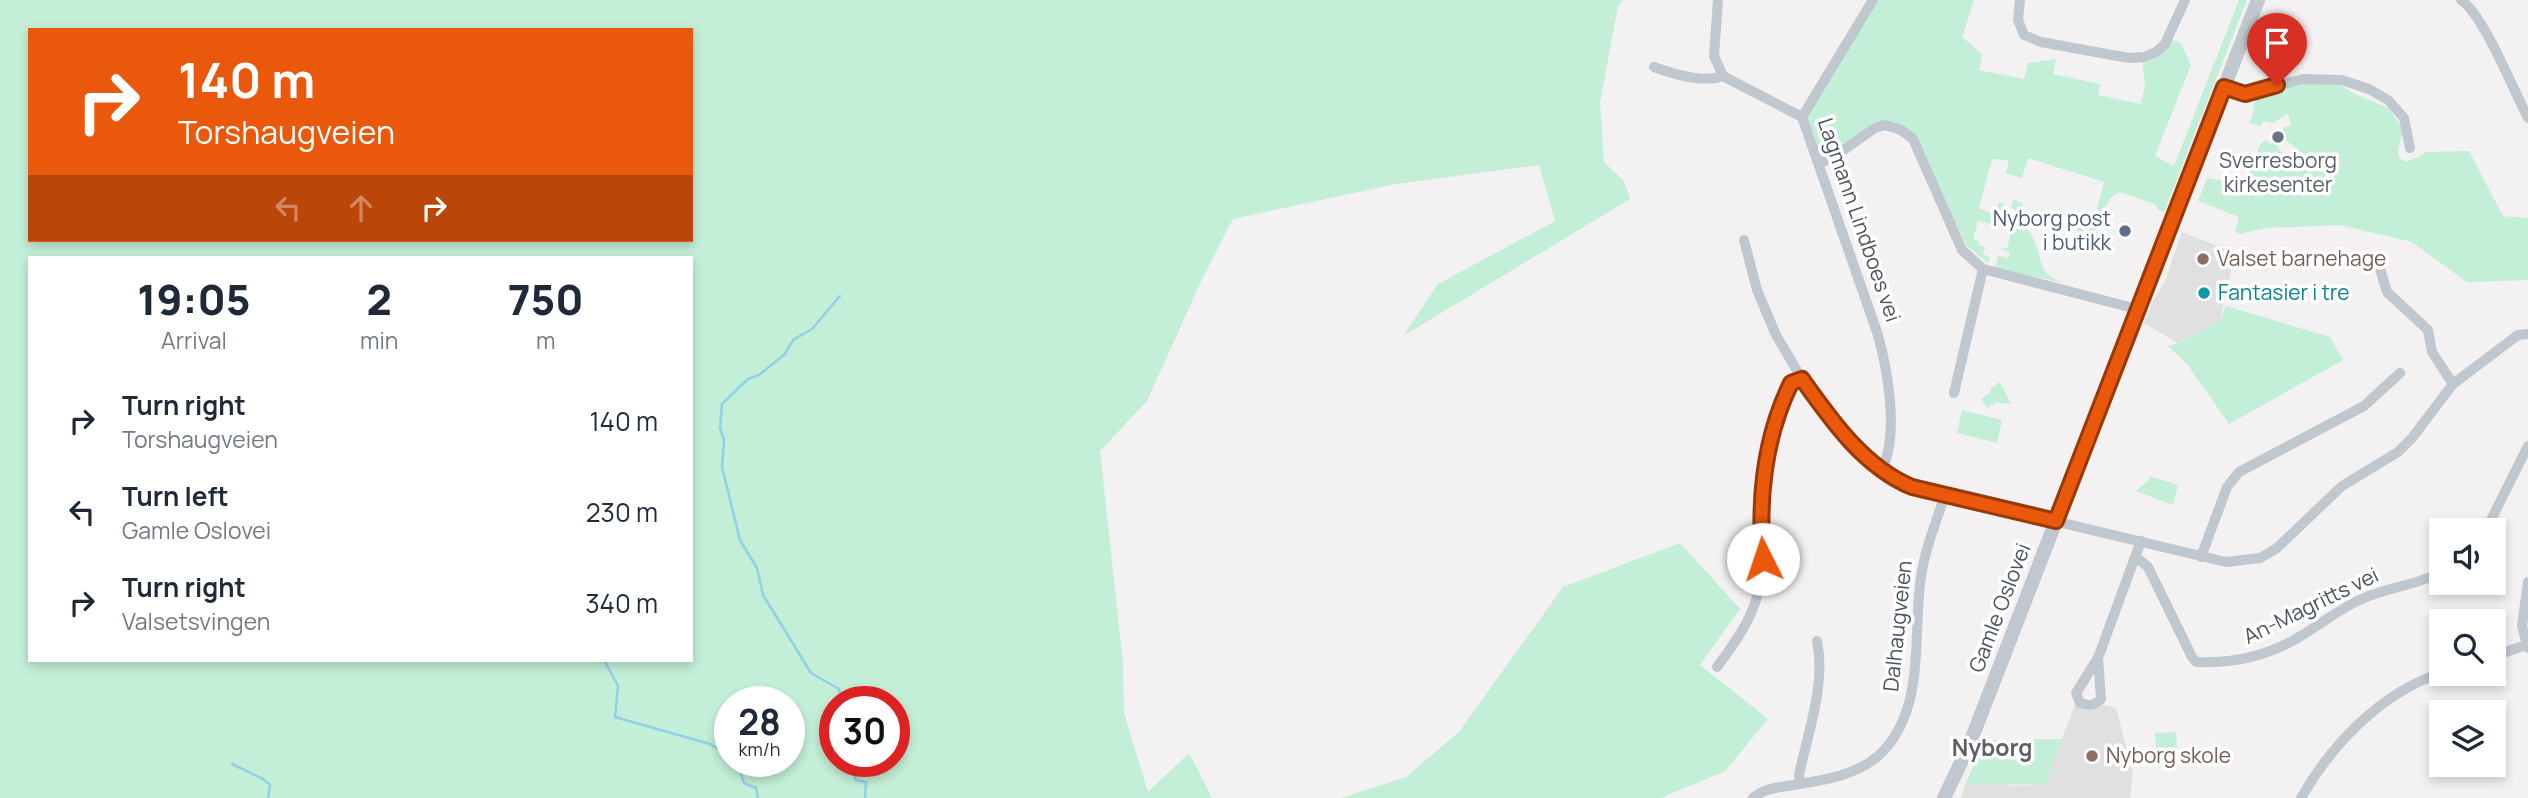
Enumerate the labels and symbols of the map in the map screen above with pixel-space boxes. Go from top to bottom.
pin [2247,13,2307,85]
street label: Lagmann Lindboes vei [1812,114,1908,325]
marker: Sverresborg kirkesenter [2270,129,2286,145]
place label: Sverresborg kirkesenter [2219,146,2337,198]
place label: Nyborg post i butikk [1993,204,2112,256]
marker: Nyborg post i butikk [2117,223,2133,239]
place label: Valset barnehage [2217,244,2386,272]
marker: Valset barnehage [2195,251,2211,267]
place label: Fantasier i tre [2218,278,2350,306]
marker: Fantasier i tre [2196,285,2212,301]
position arrow [1726,522,1800,596]
street label: Gamle Oslovei [1962,539,2037,676]
street label: Dalhaugveien [1876,559,1918,693]
street label: An-Magritts vei [2238,560,2383,650]
speed limit sign: 30 [819,686,910,777]
district label: Nyborg [1952,731,2032,763]
place label: Nyborg skole [2106,741,2231,769]
marker: Nyborg skole [2084,748,2100,764]

